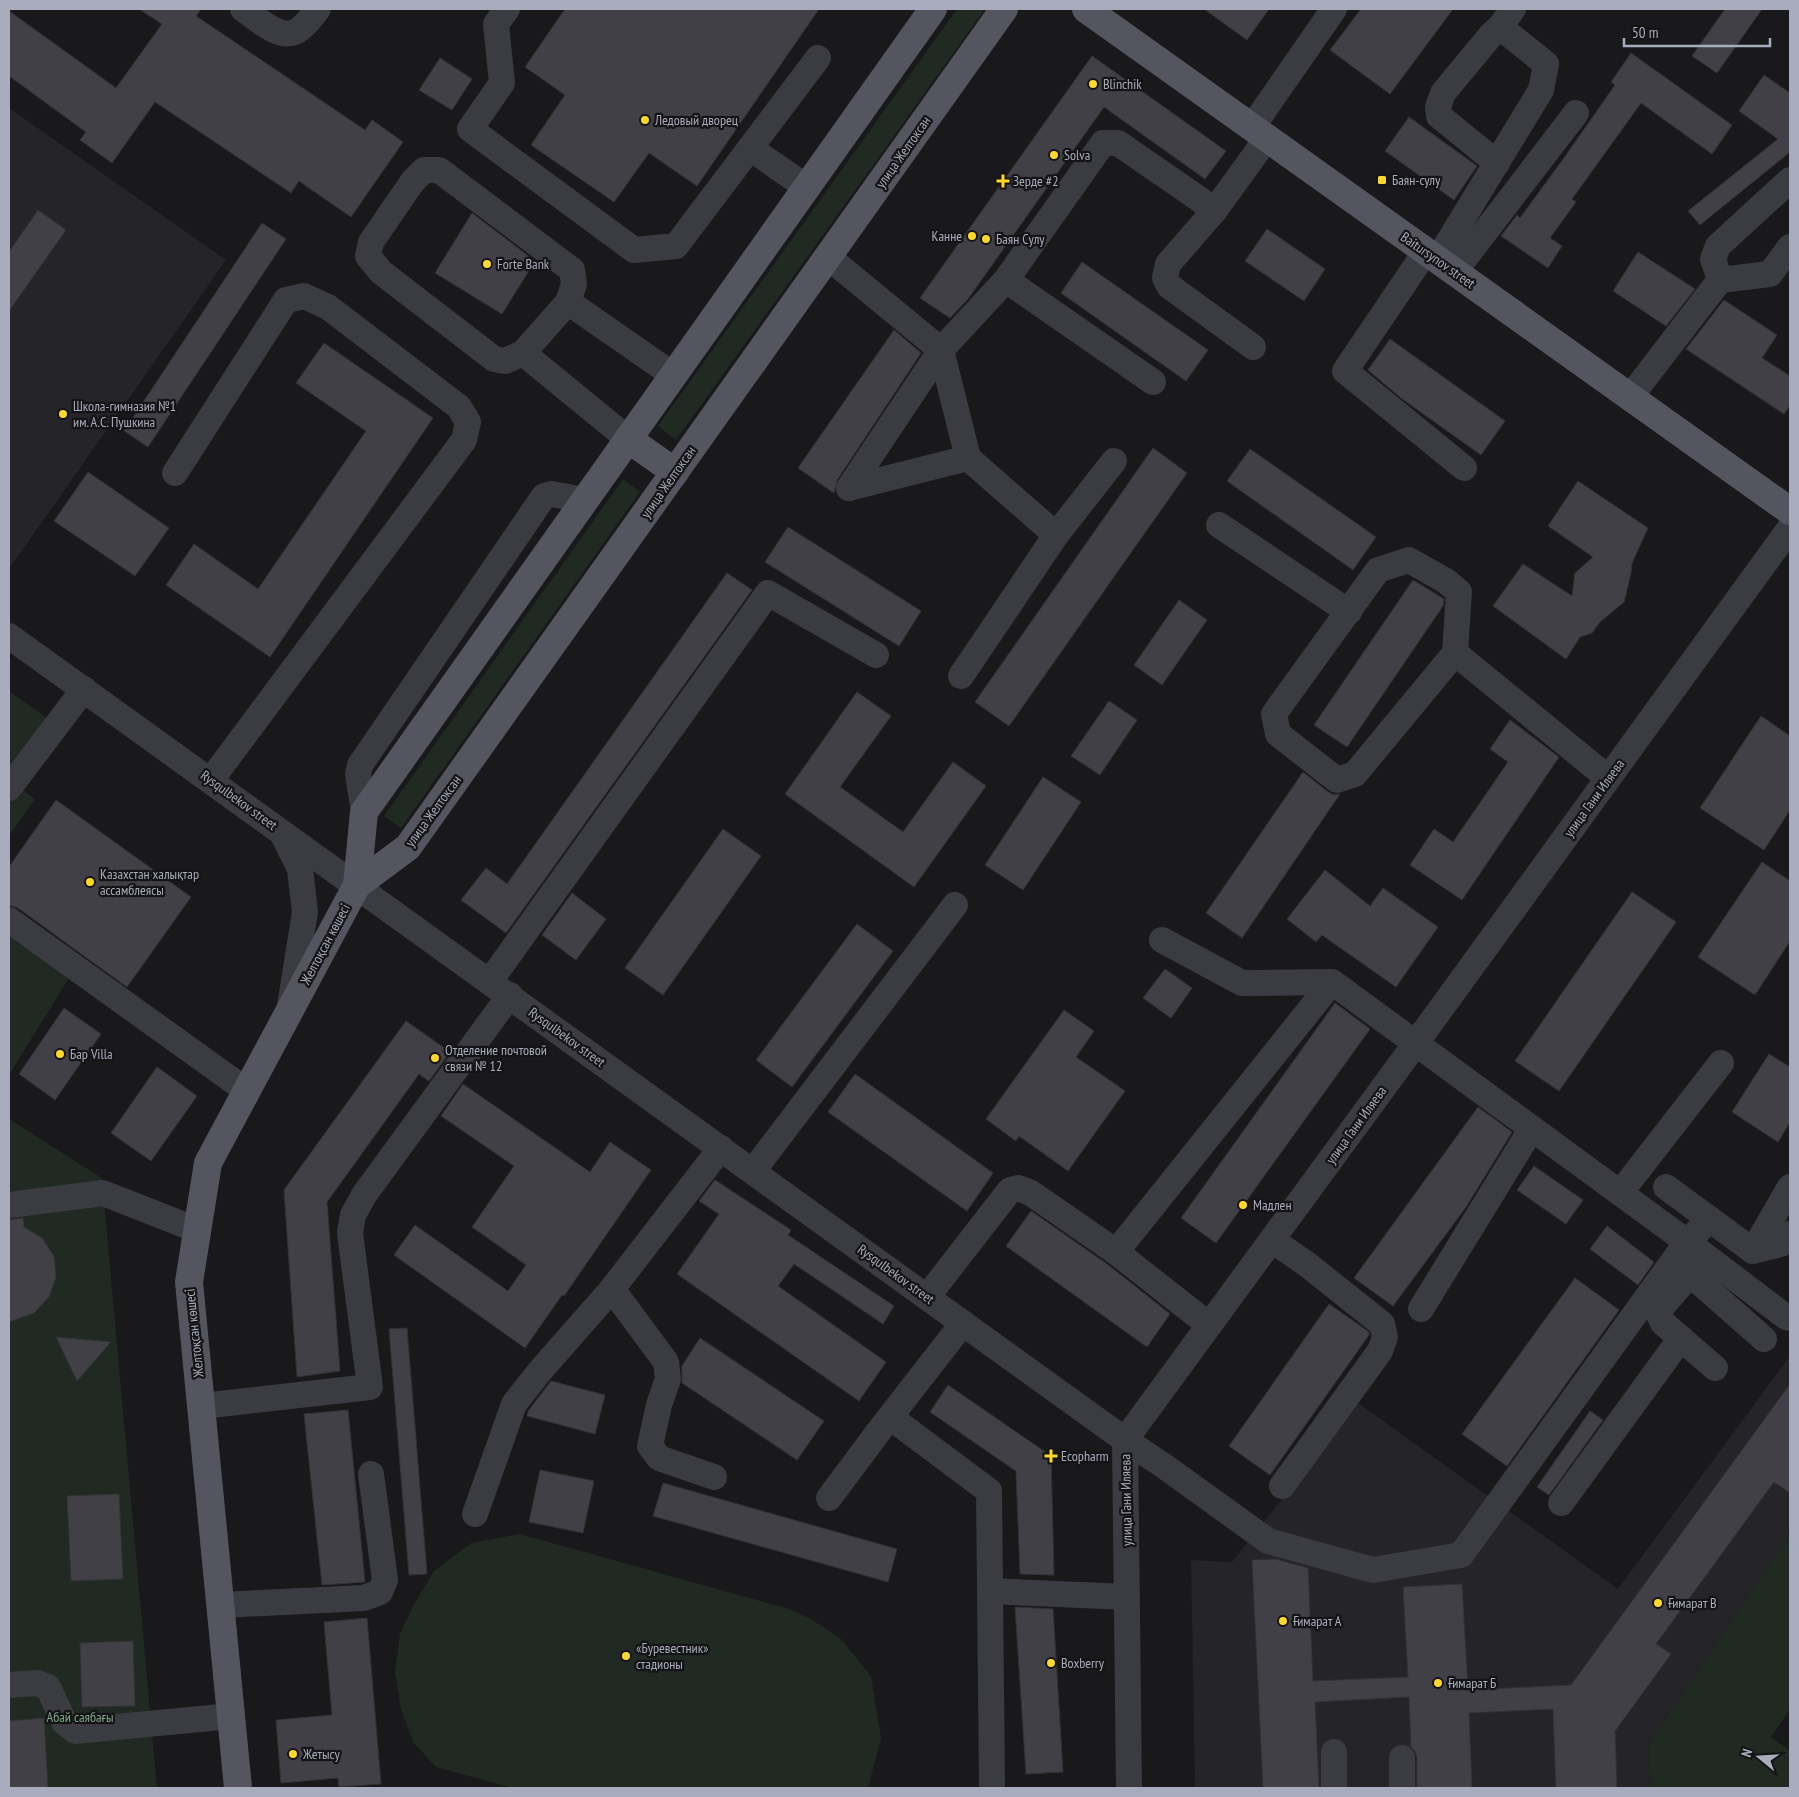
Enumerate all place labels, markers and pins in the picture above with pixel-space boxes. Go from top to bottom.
place label: Blinchik [1103,75,1142,93]
marker: Blinchik [1087,78,1099,90]
place label: Ледовый дворец [654,111,738,129]
marker: Ледовый дворец [639,114,651,126]
place label: Solva [1064,146,1090,164]
marker: Solva [1048,149,1060,161]
place label: Баян-сулу [1392,171,1441,189]
place label: Зерде #2 [1013,172,1058,190]
marker: Баян-сулу [1376,174,1388,186]
marker: Зерде #2 [997,175,1009,187]
place label: Канне [932,227,962,245]
marker: Канне [966,230,978,242]
place label: Баян Сулу [996,230,1045,248]
marker: Баян Сулу [980,233,992,245]
place label: Forte Bank [497,255,550,273]
marker: Forte Bank [481,258,493,270]
place label: Школа-гимназия №1 им. А.С. Пушкина [73,397,176,431]
marker: Школа-гимназия №1 им. А.С. Пушкина [57,408,69,420]
place label: Казахстан халықтар ассамблеясы [100,865,199,899]
marker: Казахстан халықтар ассамблеясы [84,876,96,888]
place label: Отделение почтовой связи № 12 [445,1041,547,1075]
place label: Бар Villa [70,1045,113,1063]
marker: Бар Villa [54,1048,66,1060]
marker: Отделение почтовой связи № 12 [429,1052,441,1064]
place label: Мадлен [1253,1196,1291,1214]
marker: Мадлен [1237,1199,1249,1211]
place label: Ecopharm [1061,1447,1109,1465]
marker: Ecopharm [1045,1450,1057,1462]
place label: Ғимарат В [1668,1594,1717,1612]
marker: Ғимарат В [1652,1597,1664,1609]
place label: Ғимарат А [1293,1612,1342,1630]
marker: Ғимарат А [1277,1615,1289,1627]
place label: «Буревестник» стадионы [636,1639,708,1673]
marker: «Буревестник» стадионы [620,1650,632,1662]
place label: Boxberry [1061,1654,1105,1672]
marker: Boxberry [1045,1657,1057,1669]
place label: Ғимарат Б [1448,1674,1496,1692]
marker: Ғимарат Б [1432,1677,1444,1689]
place label: Жетысу [302,1745,340,1763]
marker: Жетысу [287,1748,299,1760]

